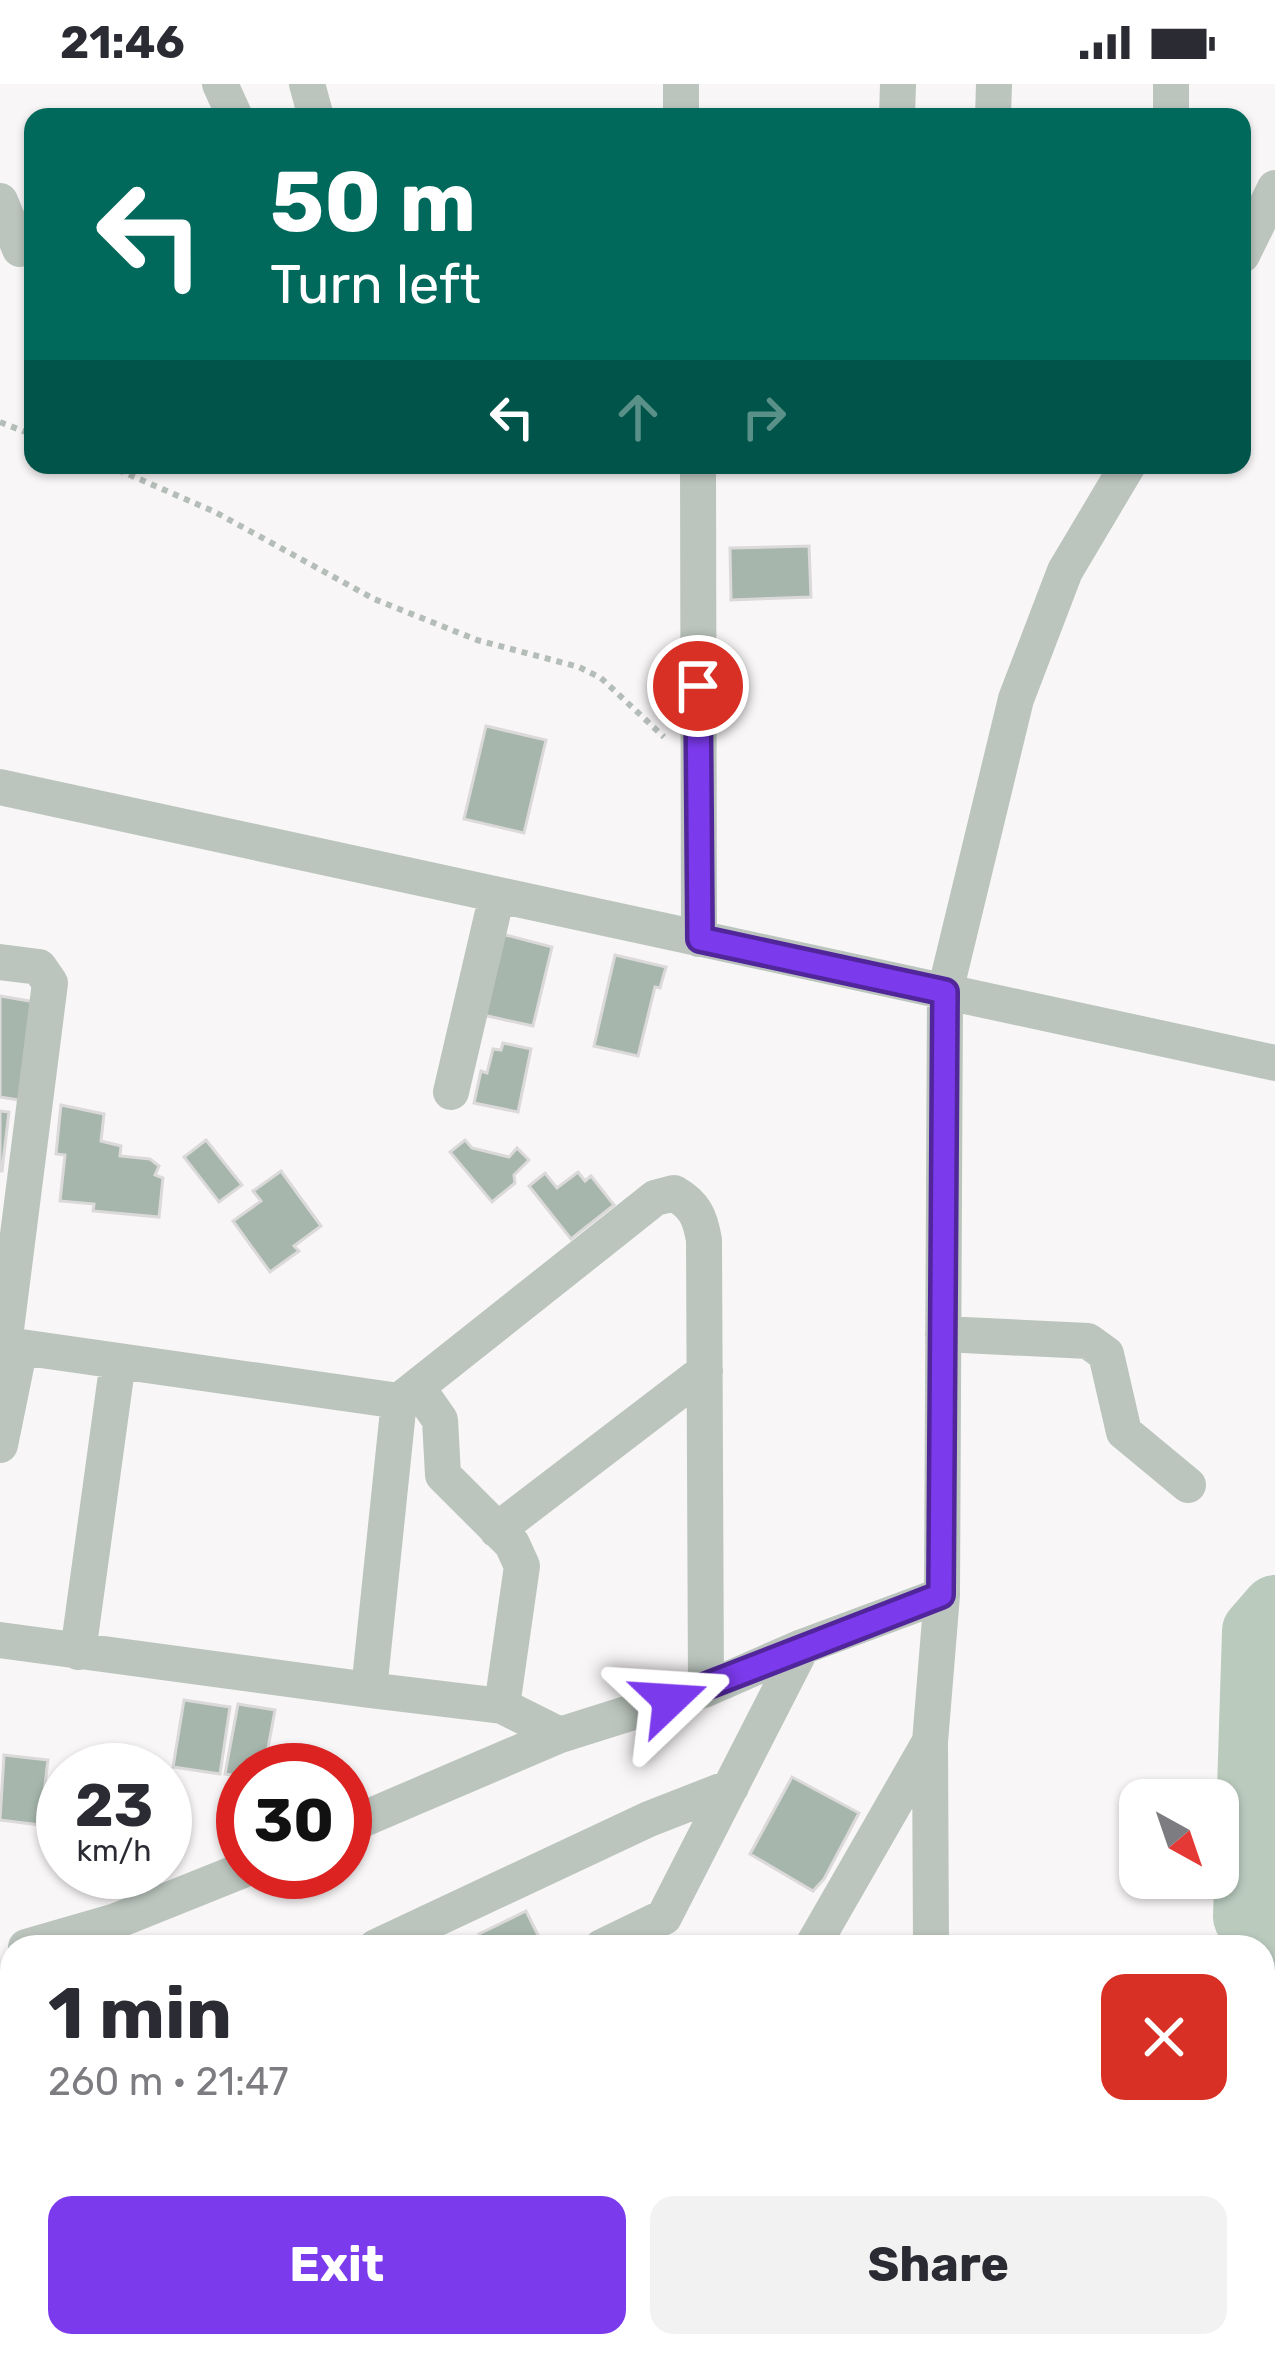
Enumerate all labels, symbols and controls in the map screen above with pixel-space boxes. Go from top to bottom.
text: 21:46 [60,16,185,69]
text: 50 m [270,152,476,252]
icon: left [72,156,228,312]
text: Turn left [270,253,481,317]
icon: left [479,384,545,450]
icon: ahead [605,384,671,450]
icon: right [731,384,797,450]
pin [647,635,749,737]
icon: arrive [665,653,731,719]
position arrow [607,1637,733,1763]
speed limit sign: 30 [216,1743,372,1899]
text: 23 [75,1770,153,1841]
north arrow [1119,1779,1239,1899]
map controls [1119,1779,1239,1899]
text: km/h [77,1833,151,1869]
text: 1 min [48,1971,232,2056]
button: close [1101,1974,1227,2100]
text: 260 m · 21:47 [48,2059,288,2105]
button: Exit [48,2196,626,2334]
button: Share [650,2196,1227,2334]

